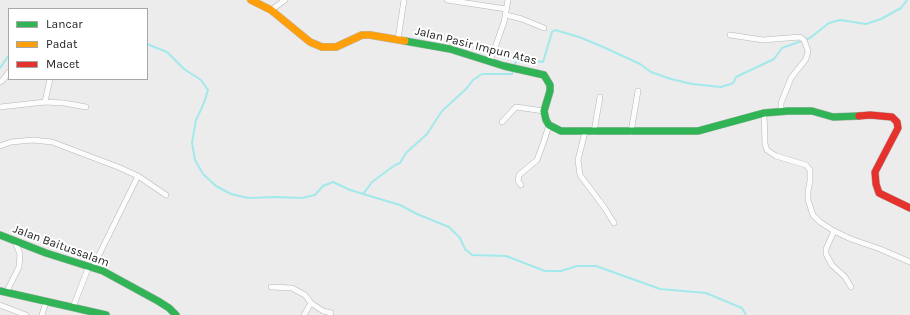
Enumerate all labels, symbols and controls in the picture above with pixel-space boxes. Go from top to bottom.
legend [8,8,148,80]
text: Lancar [46,17,83,31]
street label: Jalan Pasir Impun Atas [414,24,538,68]
text: Padat [46,37,77,51]
text: Macet [46,57,80,71]
street label: Jalan Baitussalam [11,222,111,270]

